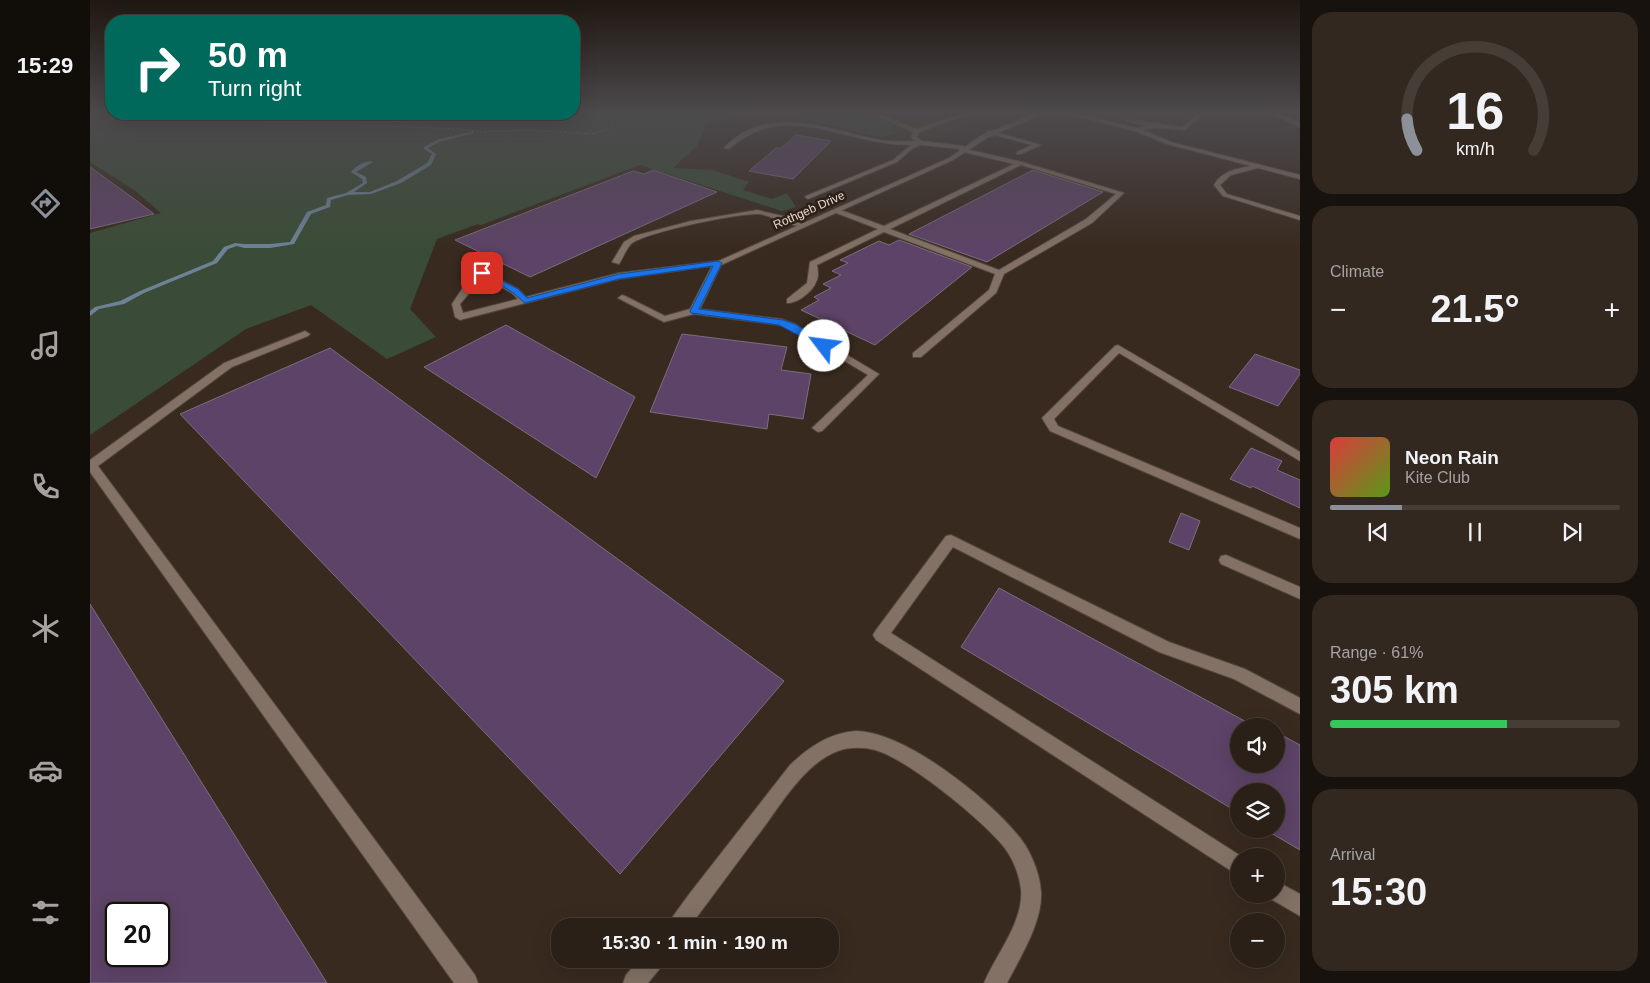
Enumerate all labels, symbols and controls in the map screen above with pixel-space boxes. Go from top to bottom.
icon: right [125,35,190,100]
text: 50 m [208,35,288,74]
text: 15:29 [17,53,73,78]
text: Turn right [208,76,301,101]
text: 16 [1446,82,1504,140]
text: km/h [1456,139,1494,159]
icon: directions [28,186,63,221]
street label: Rothgeb Drive [771,188,847,232]
pin [461,252,503,294]
icon: arrive [468,259,496,287]
text: Climate [1330,263,1384,280]
text: 21.5° [1430,288,1520,330]
text: − [1330,294,1346,325]
text: + [1604,294,1620,325]
position arrow [797,319,849,371]
icon: music [28,328,63,363]
text: Neon Rain [1405,447,1499,468]
icon: phone [28,469,63,504]
text: Kite Club [1405,469,1470,486]
icon: previous [1364,518,1392,546]
icon: pause [1461,518,1489,546]
icon: next [1558,518,1586,546]
icon: climate [28,611,63,646]
text: Range · 61% [1330,644,1423,661]
text: 305 km [1330,669,1459,711]
map controls [1230,718,1285,968]
button: sound [1230,718,1285,773]
icon: car [28,753,63,788]
button: layers [1230,783,1285,838]
text: Arrival [1330,846,1375,863]
button: + [1230,848,1285,903]
text: 15:30 [1330,871,1427,913]
icon: filters [28,895,63,930]
speed limit sign: 20 [105,902,170,967]
button: − [1230,913,1285,968]
text: 15:30 · 1 min · 190 m [602,932,788,953]

